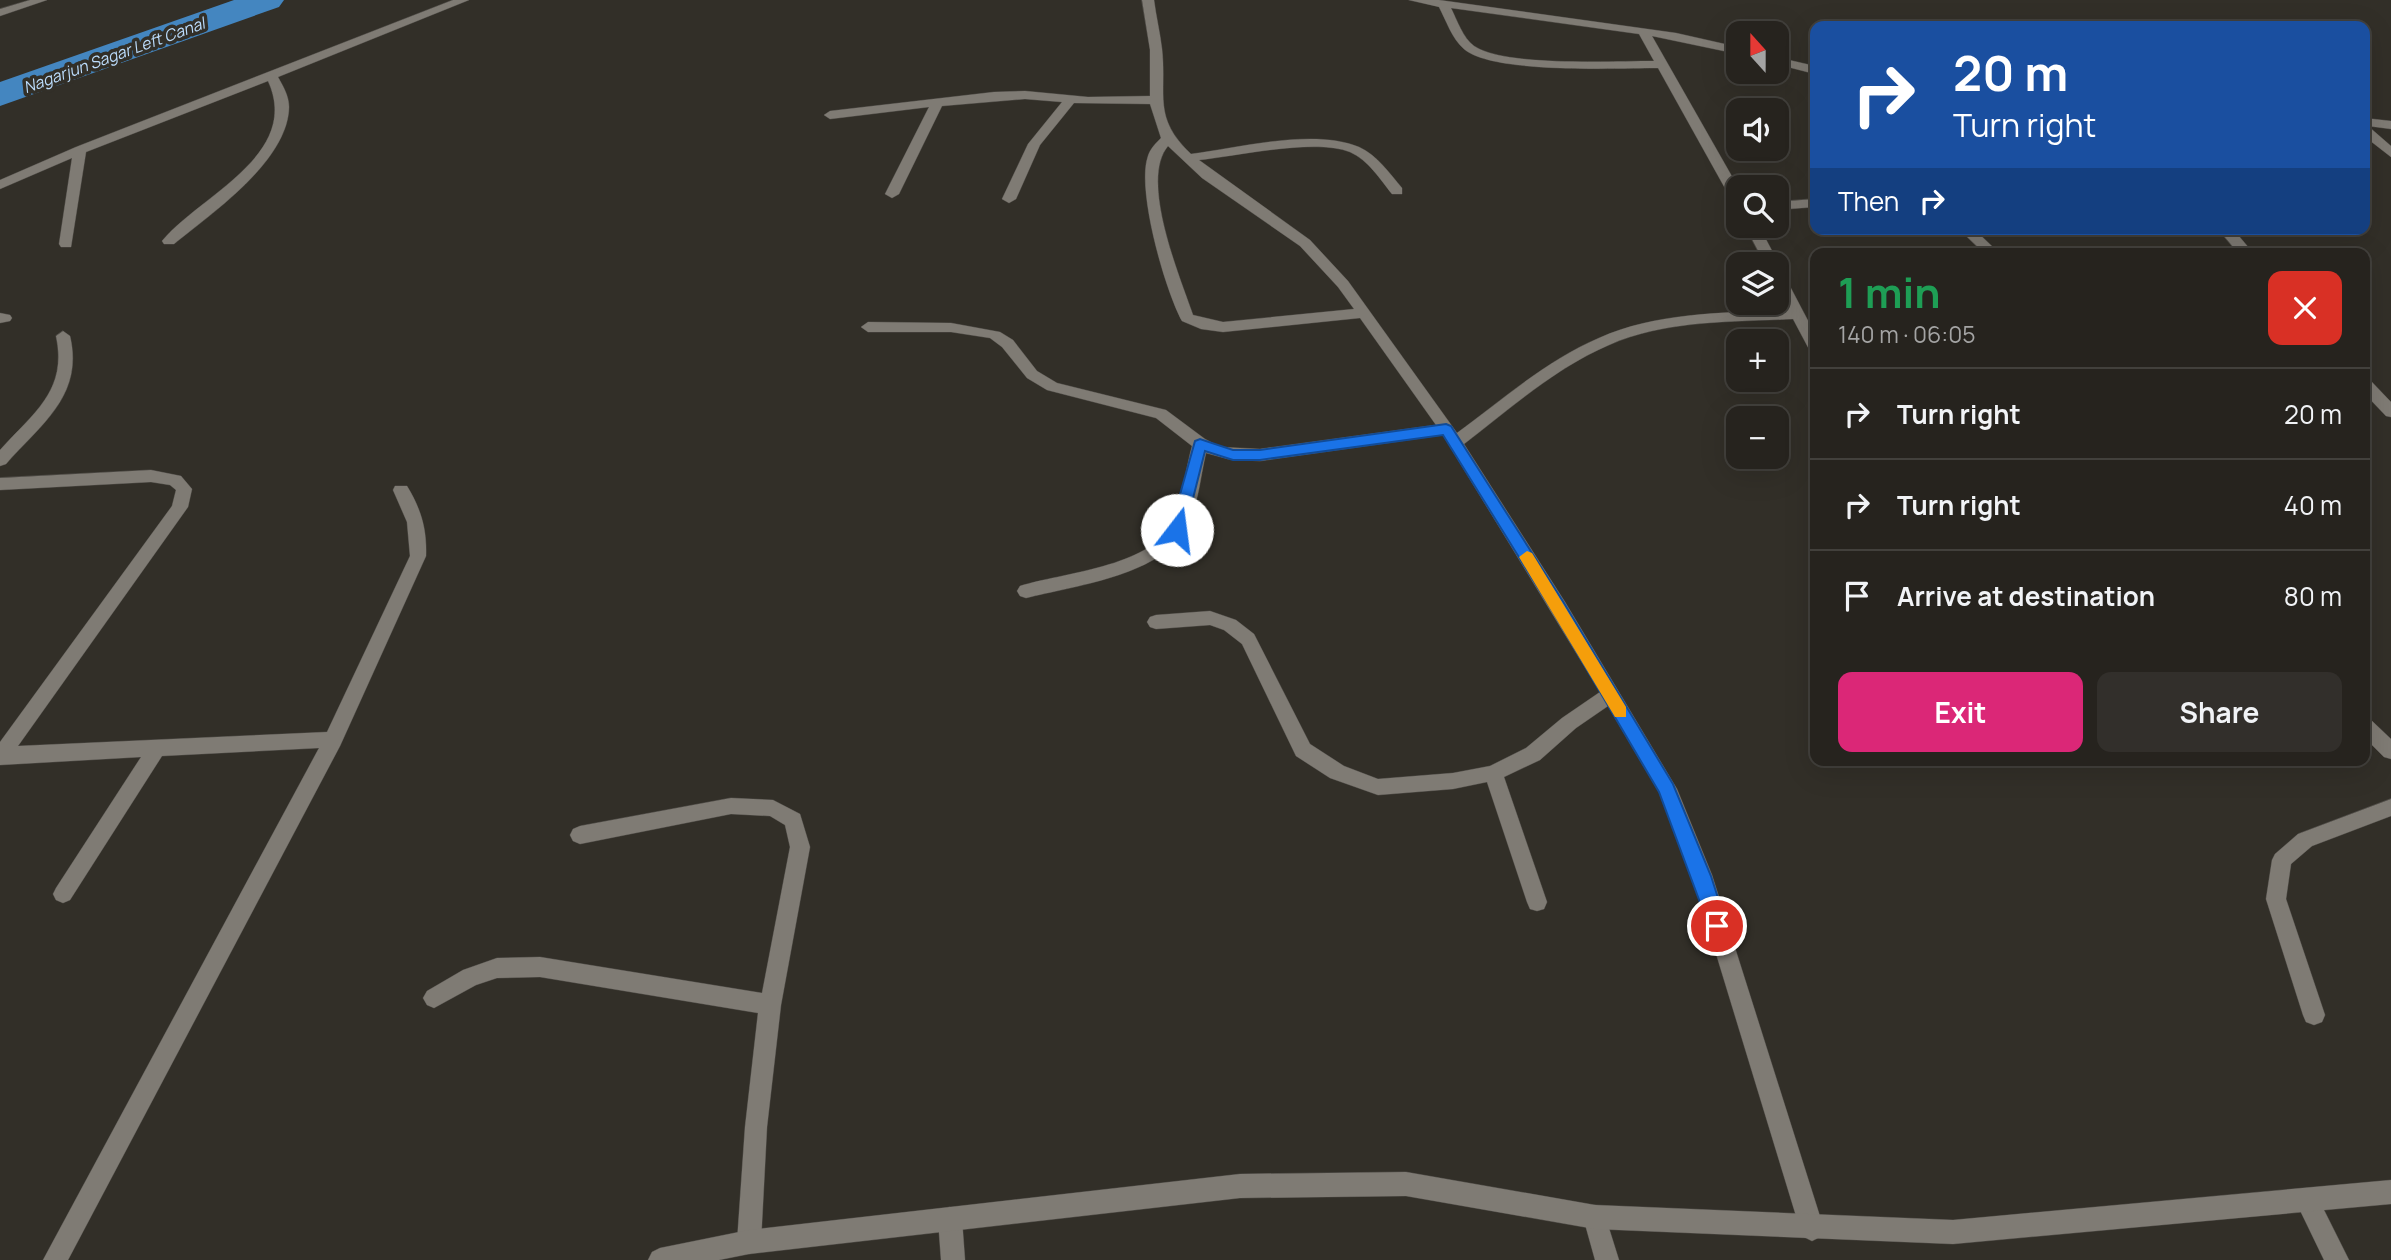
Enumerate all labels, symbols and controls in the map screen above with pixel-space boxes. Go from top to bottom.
water label: Nagarjun Sagar Left Canal [20,11,210,98]
north arrow [1726,21,1788,84]
map controls [1726,21,1789,469]
text: 20 m [1953,39,2068,106]
icon: right [1838,49,1929,140]
button: sound [1726,98,1789,161]
text: Turn right [1953,103,2096,147]
button: search [1726,175,1789,238]
icon: right [1913,182,1951,220]
text: Then [1838,183,1899,219]
button: layers [1726,252,1789,315]
text: 1 min [1838,263,1941,321]
button: close [2268,271,2342,345]
text: 140 m · 06:05 [1838,318,1976,350]
button: + [1726,329,1789,392]
icon: right [1838,395,1876,433]
text: Turn right [1897,396,2021,432]
text: 20 m [2284,396,2342,432]
button: − [1726,406,1789,469]
icon: right [1838,486,1876,524]
text: Turn right [1897,487,2021,523]
text: 40 m [2284,487,2342,523]
position arrow [1140,493,1214,567]
icon: arrive [1838,577,1876,615]
text: Arrive at destination [1897,578,2155,614]
text: 80 m [2284,578,2342,614]
button: Exit [1838,672,2083,752]
button: Share [2097,672,2342,752]
pin [1687,896,1747,956]
icon: arrive [1698,907,1736,945]

